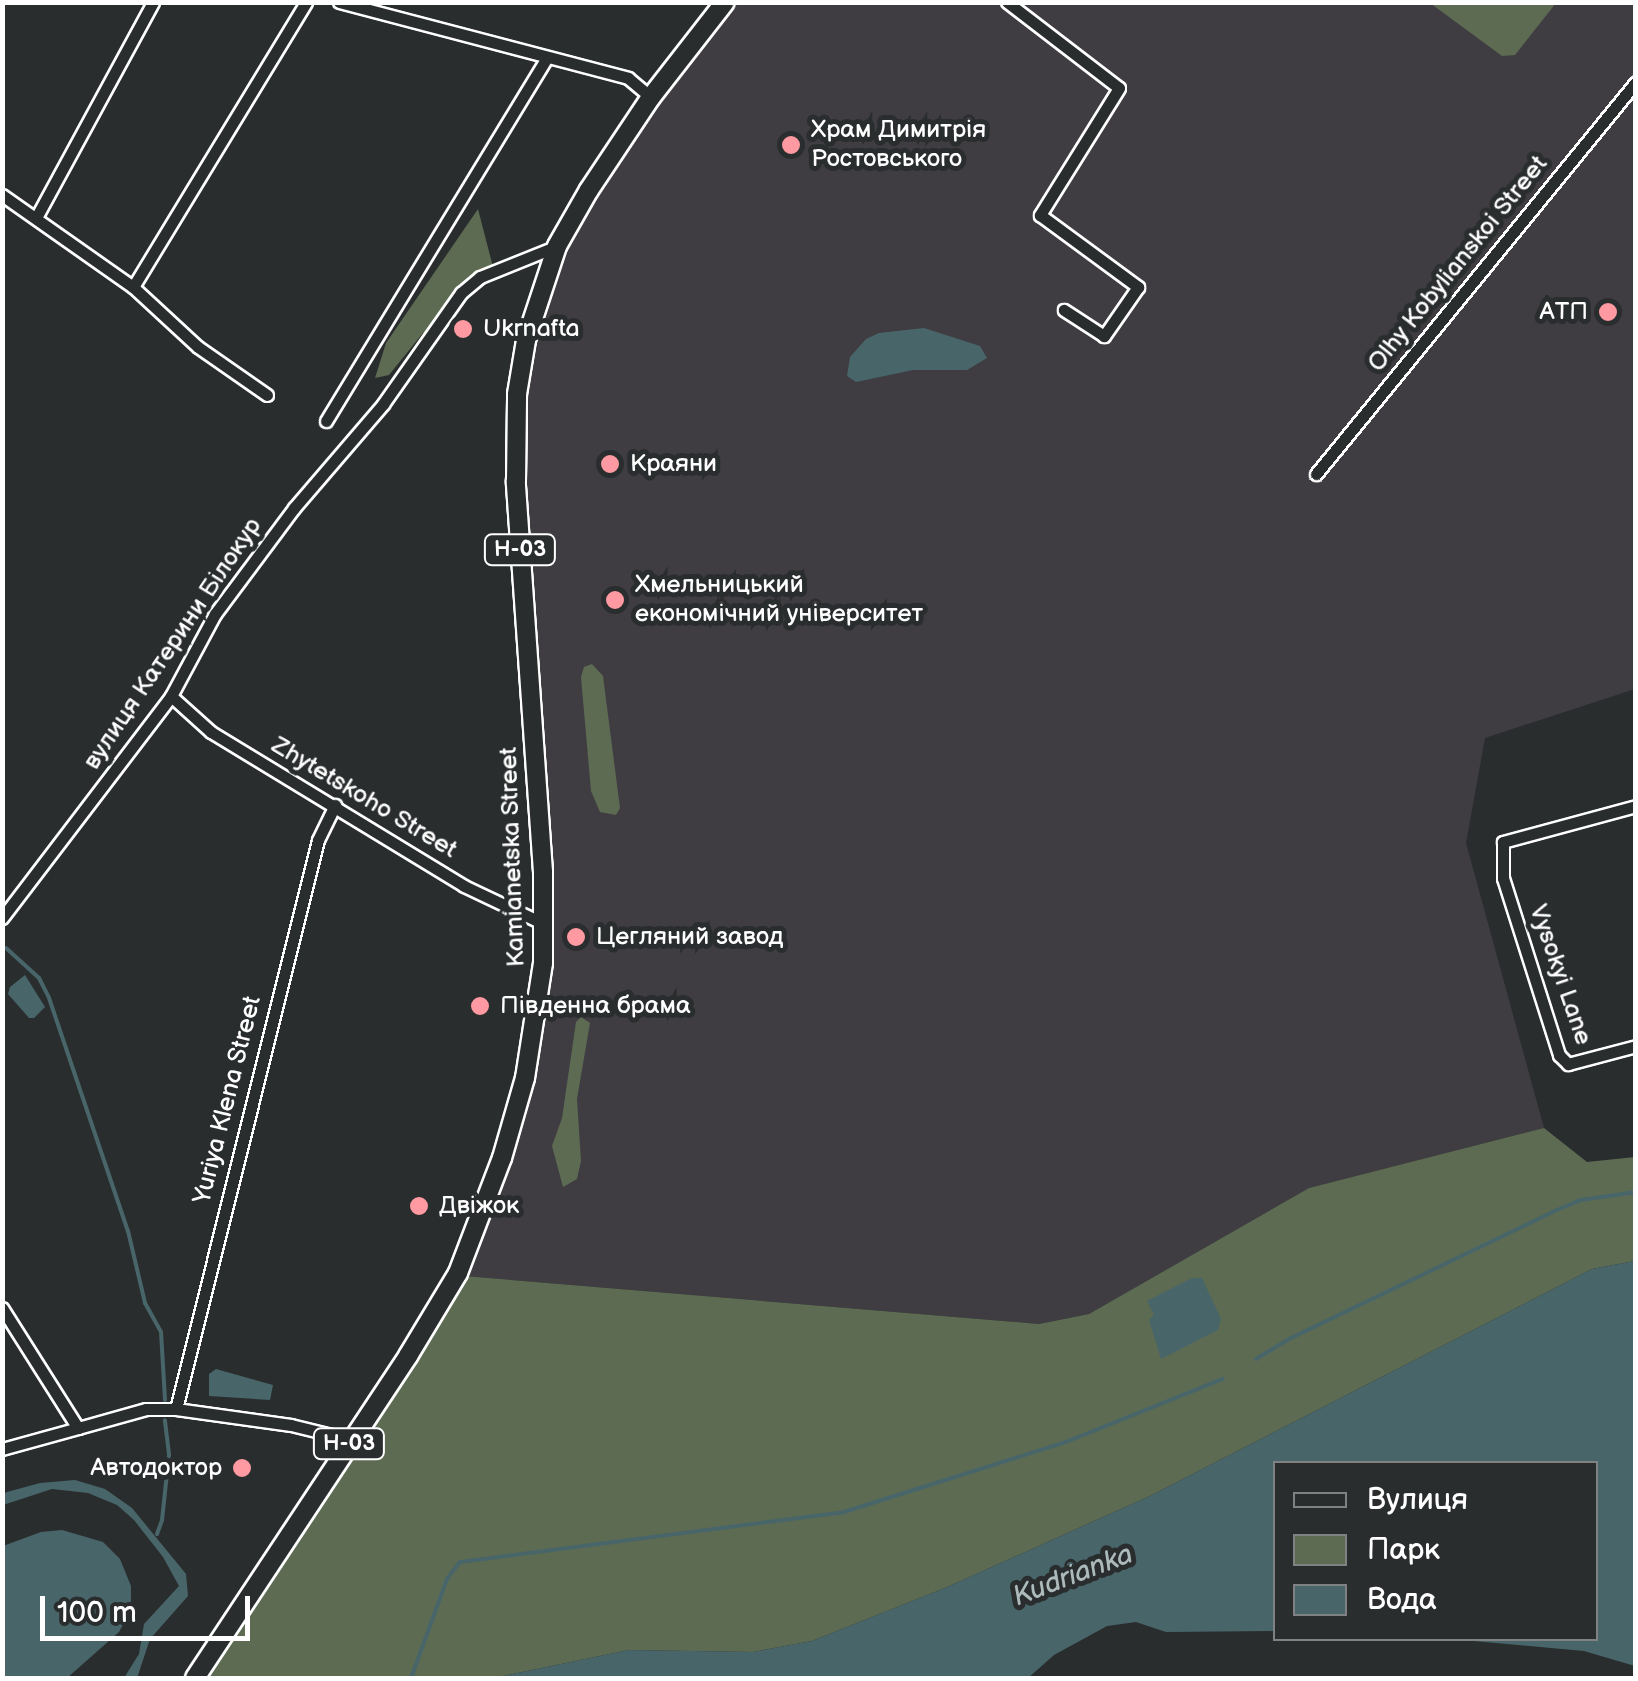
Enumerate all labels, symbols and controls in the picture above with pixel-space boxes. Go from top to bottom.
place label: Храм Димитрія Ростовського [811,116,986,175]
marker: Храм Димитрія Ростовського [780,134,802,156]
street label: Olhy Kobylianskoi Street [1361,149,1555,379]
place label: АТП [1540,297,1588,327]
marker: АТП [1597,301,1619,323]
place label: Ukrnafta [483,314,580,344]
marker: Ukrnafta [452,318,474,340]
place label: Краяни [630,449,717,479]
marker: Краяни [599,453,621,475]
street label: вулиця Катерини Білокур [77,512,269,776]
road number: Н-03 [482,533,558,567]
place label: Хмельницький економічний університет [635,571,923,630]
marker: Хмельницький економічний університет [604,589,626,611]
street label: Zhytetskoho Street [266,731,462,865]
street label: Kamianetska Street [494,746,532,968]
street label: Vysokyi Lane [1522,901,1598,1049]
place label: Цегляний завод [596,922,783,952]
marker: Цегляний завод [565,926,587,948]
place label: Південна брама [500,991,691,1021]
street label: Yuriya Klena Street [188,993,268,1207]
marker: Південна брама [469,995,491,1017]
place label: Двіжок [439,1191,519,1221]
marker: Двіжок [408,1195,430,1217]
road number: Н-03 [312,1427,386,1461]
place label: Автодоктор [90,1453,222,1483]
marker: Автодоктор [231,1457,253,1479]
legend [1273,1461,1598,1641]
text: Вулиця [1367,1482,1468,1518]
text: Парк [1367,1532,1440,1568]
water label: Kudrianka [1008,1538,1138,1614]
scale bar [45,1576,255,1638]
text: Вода [1367,1582,1437,1618]
text: 100 m [57,1595,137,1631]

